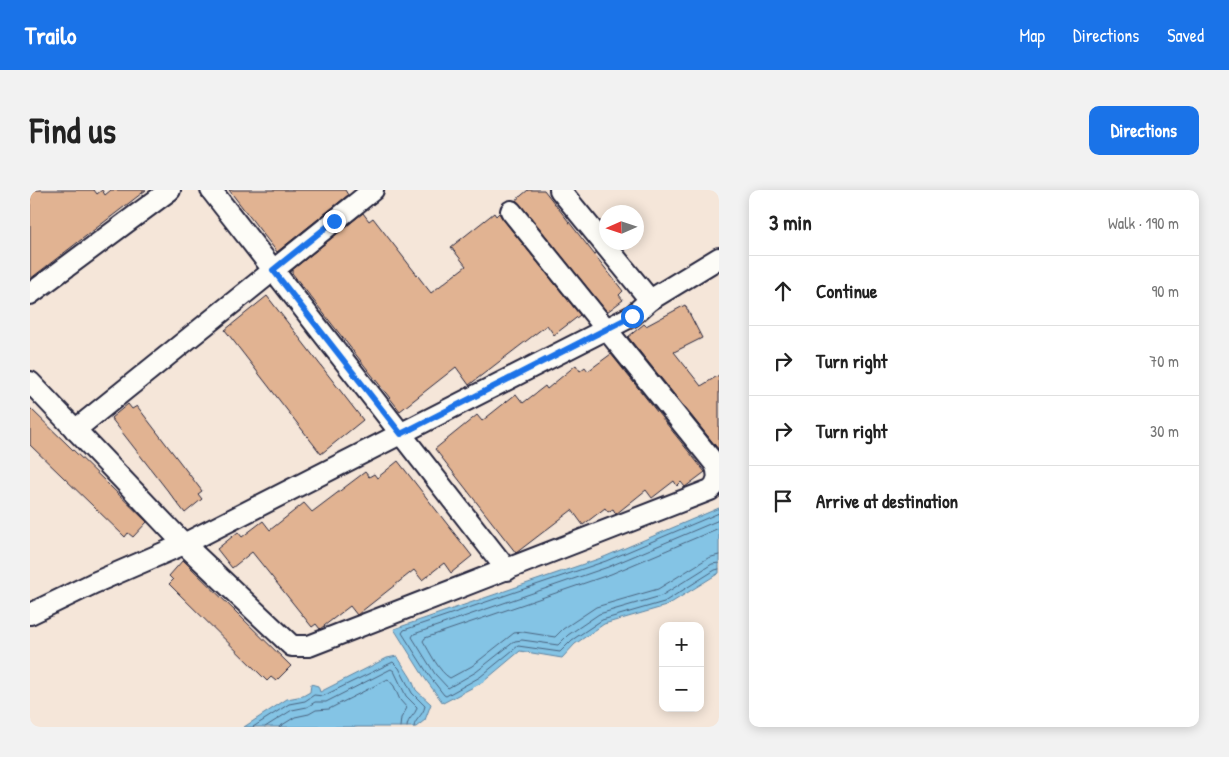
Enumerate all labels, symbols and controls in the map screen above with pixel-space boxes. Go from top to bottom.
text: Trailo [25,19,76,51]
text: Map [1020,23,1045,48]
text: Directions [1073,23,1139,48]
text: Saved [1167,23,1204,48]
button: Directions [1089,106,1199,155]
text: Find us [30,107,116,154]
north arrow [599,205,644,250]
text: 3 min [769,208,812,237]
route end [323,210,346,233]
text: Walk · 190 m [1108,212,1179,234]
icon: ahead [769,277,797,305]
text: Continue [816,278,877,304]
text: 90 m [1151,280,1179,302]
route start [621,305,644,328]
icon: right [769,347,797,375]
text: Turn right [816,348,887,374]
text: 70 m [1149,350,1179,372]
icon: right [769,417,797,445]
text: Turn right [816,418,887,444]
text: 30 m [1150,420,1179,442]
icon: arrive [769,487,797,515]
text: Arrive at destination [816,488,958,514]
map controls [659,622,704,712]
button: + [659,622,704,667]
button: − [659,667,704,712]

